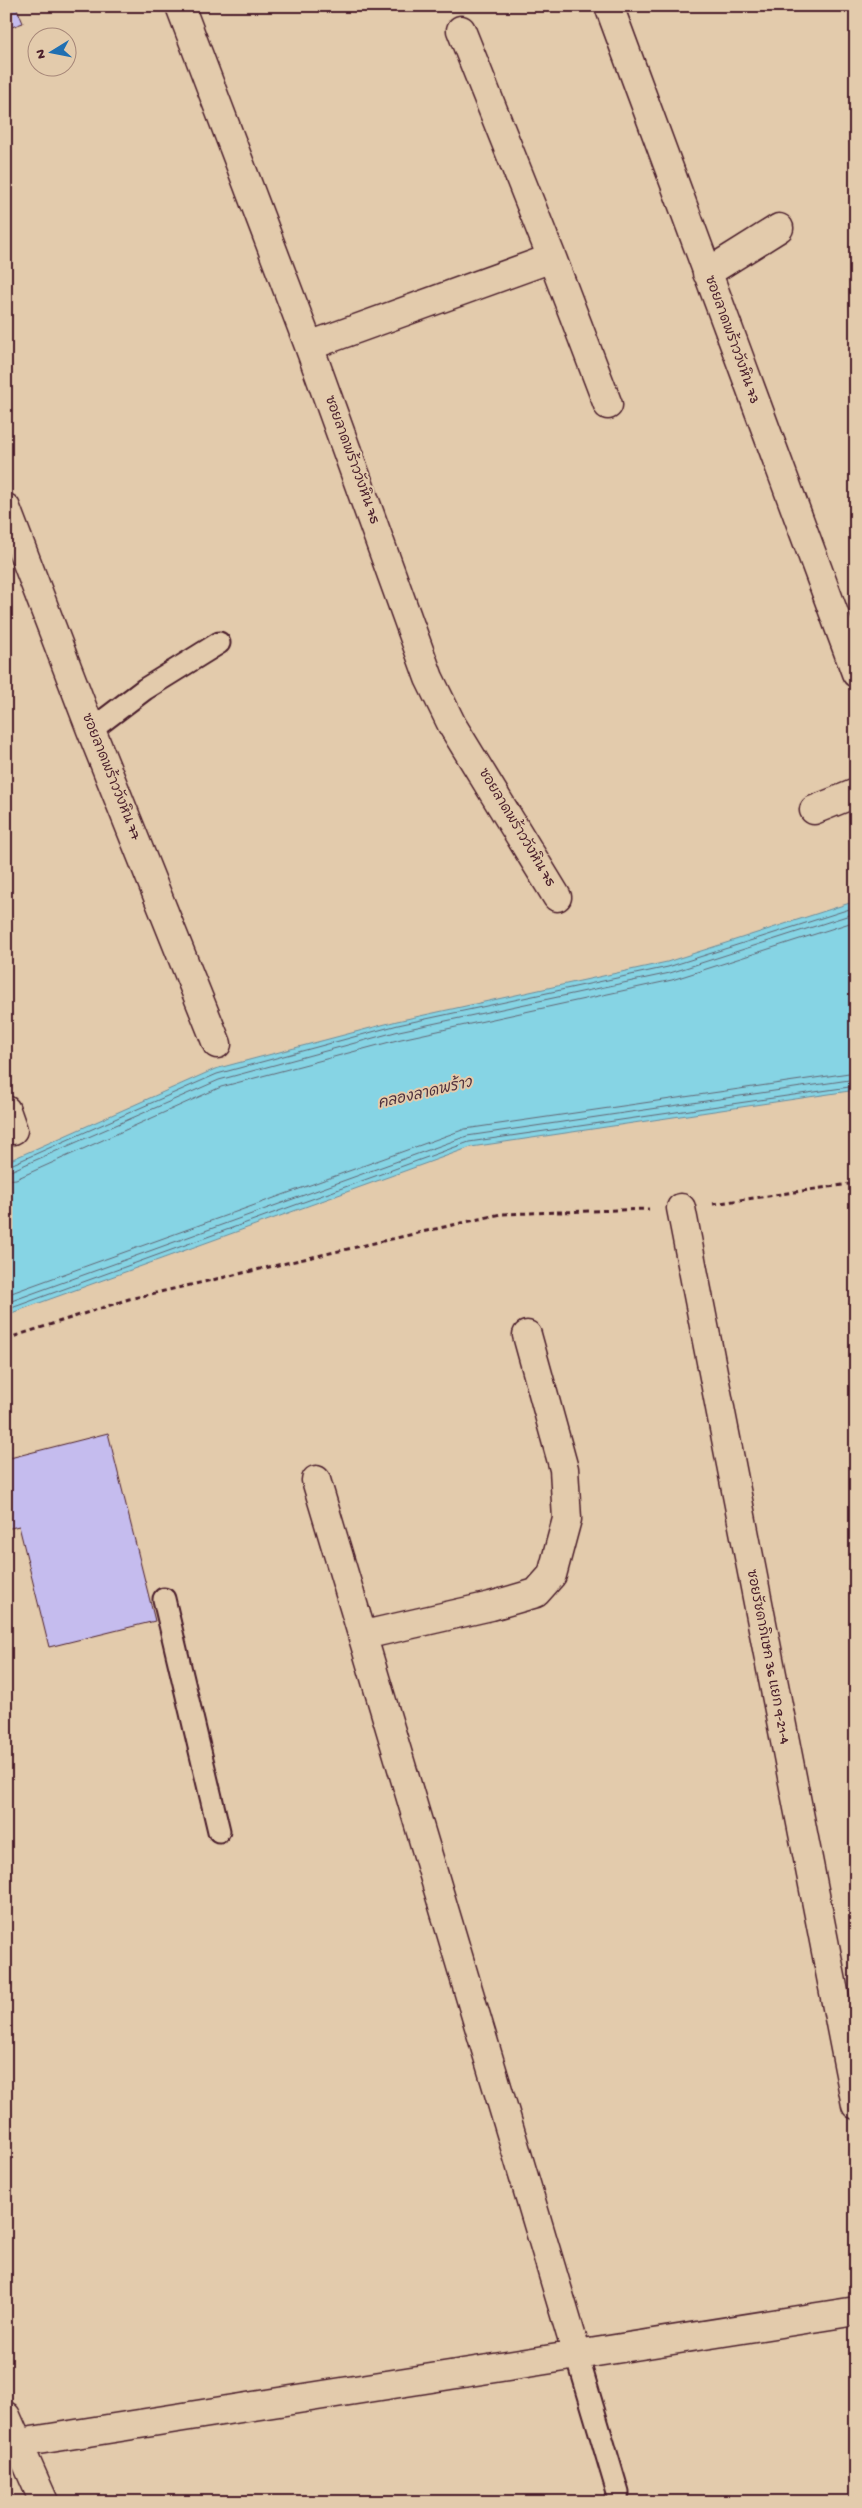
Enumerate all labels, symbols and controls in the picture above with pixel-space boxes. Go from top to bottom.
north arrow [28,28,78,78]
text: N [32,48,51,60]
street label: ซอยลาดพร้าววังหิน 73 [700,273,764,406]
street label: ซอยลาดพร้าววังหิน 75 [320,393,384,526]
street label: ซอยลาดพร้าววังหิน 77 [77,710,145,843]
street label: ซอยลาดพร้าววังหิน 75 [474,765,560,890]
water label: คลองลาดพร้าว [376,1071,475,1114]
street label: ซอยรัชดาภิเษก 36 แยก 9-21-4 [742,1568,793,1746]

